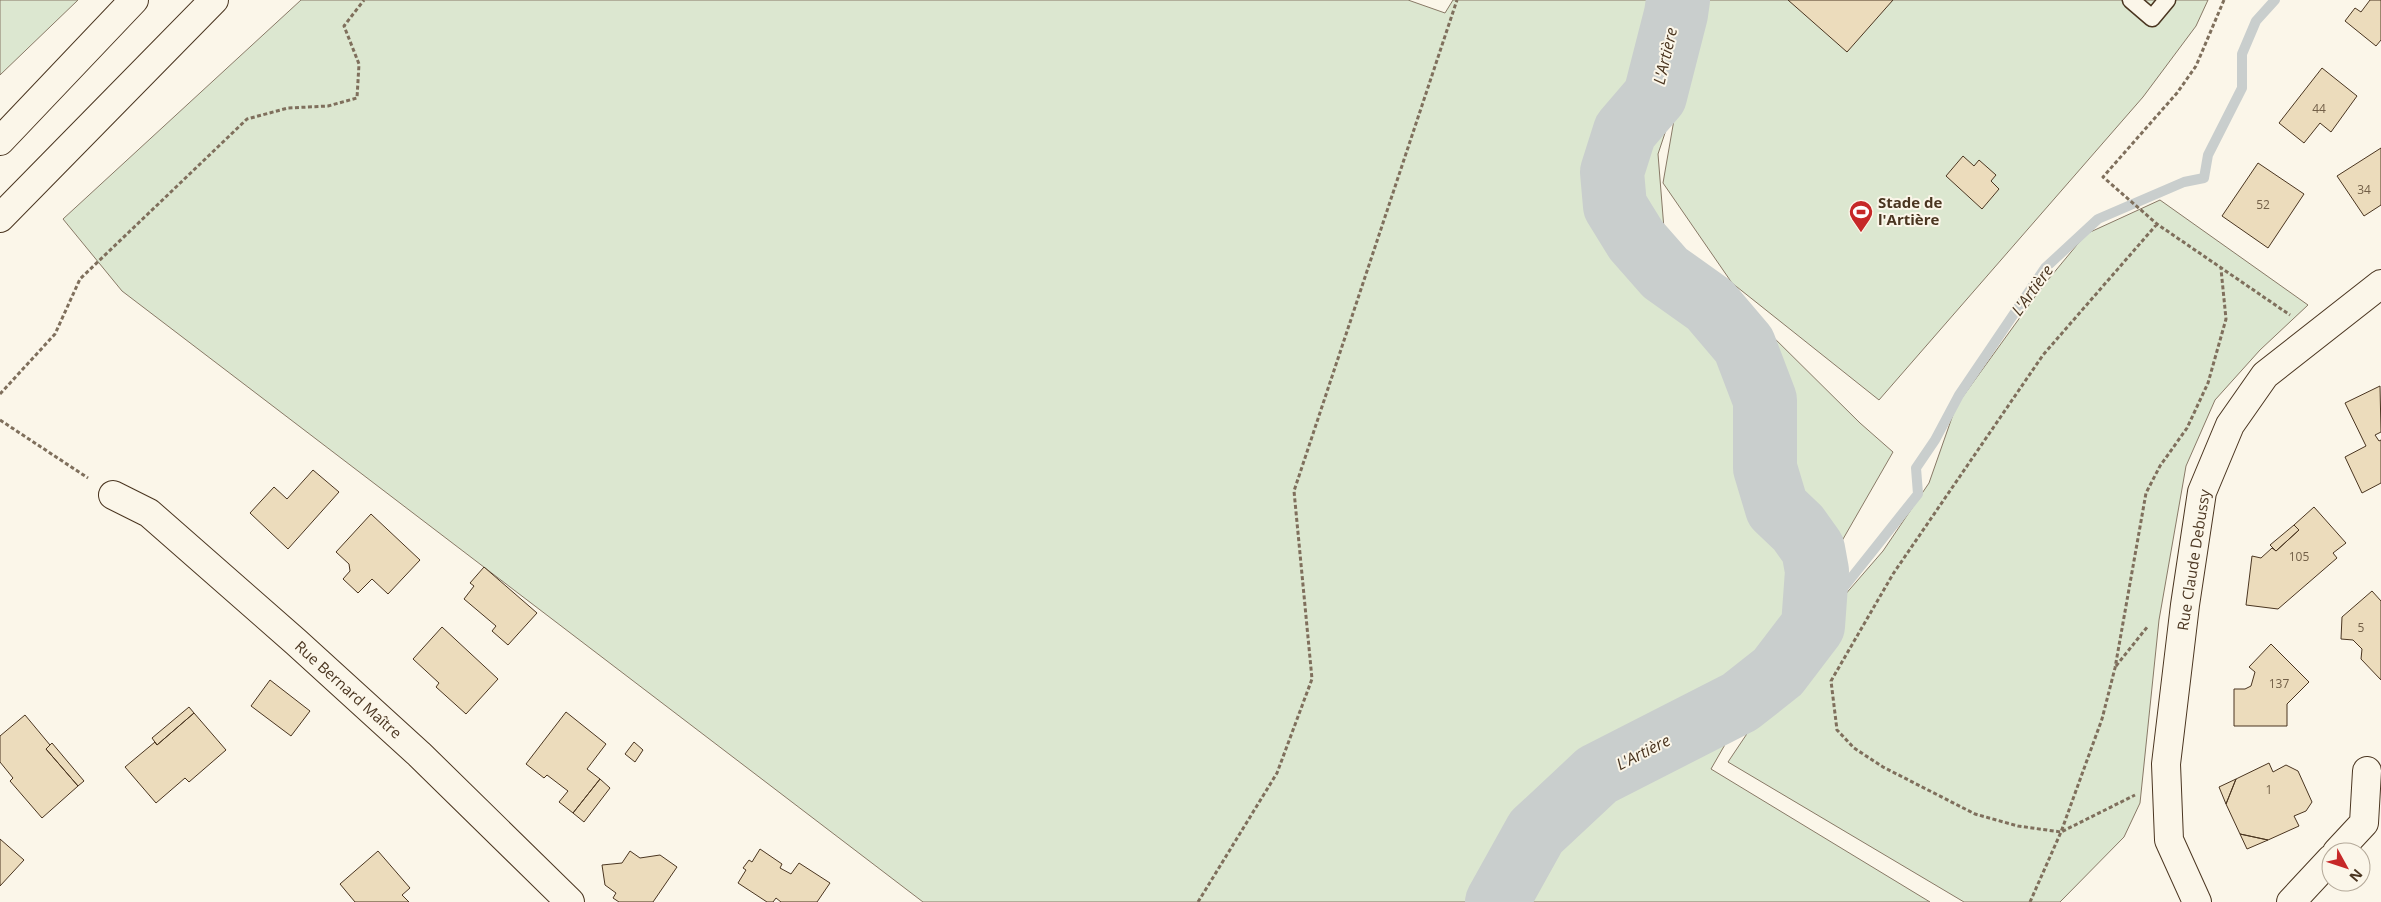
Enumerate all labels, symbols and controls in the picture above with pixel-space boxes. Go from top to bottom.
water label: L'Artière [1648,25,1682,87]
house number: 44 [2312,100,2326,117]
house number: 34 [2357,181,2371,198]
place label: Stade de l'Artière [1878,192,1943,229]
house number: 52 [2256,196,2270,213]
sports icon: Stade de l'Artière [1848,199,1874,233]
water label: L'Artière [2006,260,2058,320]
street label: Rue Claude Debussy [2172,487,2214,632]
house number: 105 [2289,548,2309,565]
house number: 5 [2358,619,2365,636]
street label: Rue Bernard Maître [291,636,406,743]
house number: 137 [2269,675,2289,692]
water label: L'Artière [1612,729,1674,775]
house number: 1 [2266,781,2272,798]
north arrow [2321,842,2371,892]
text: N [2345,865,2367,886]

